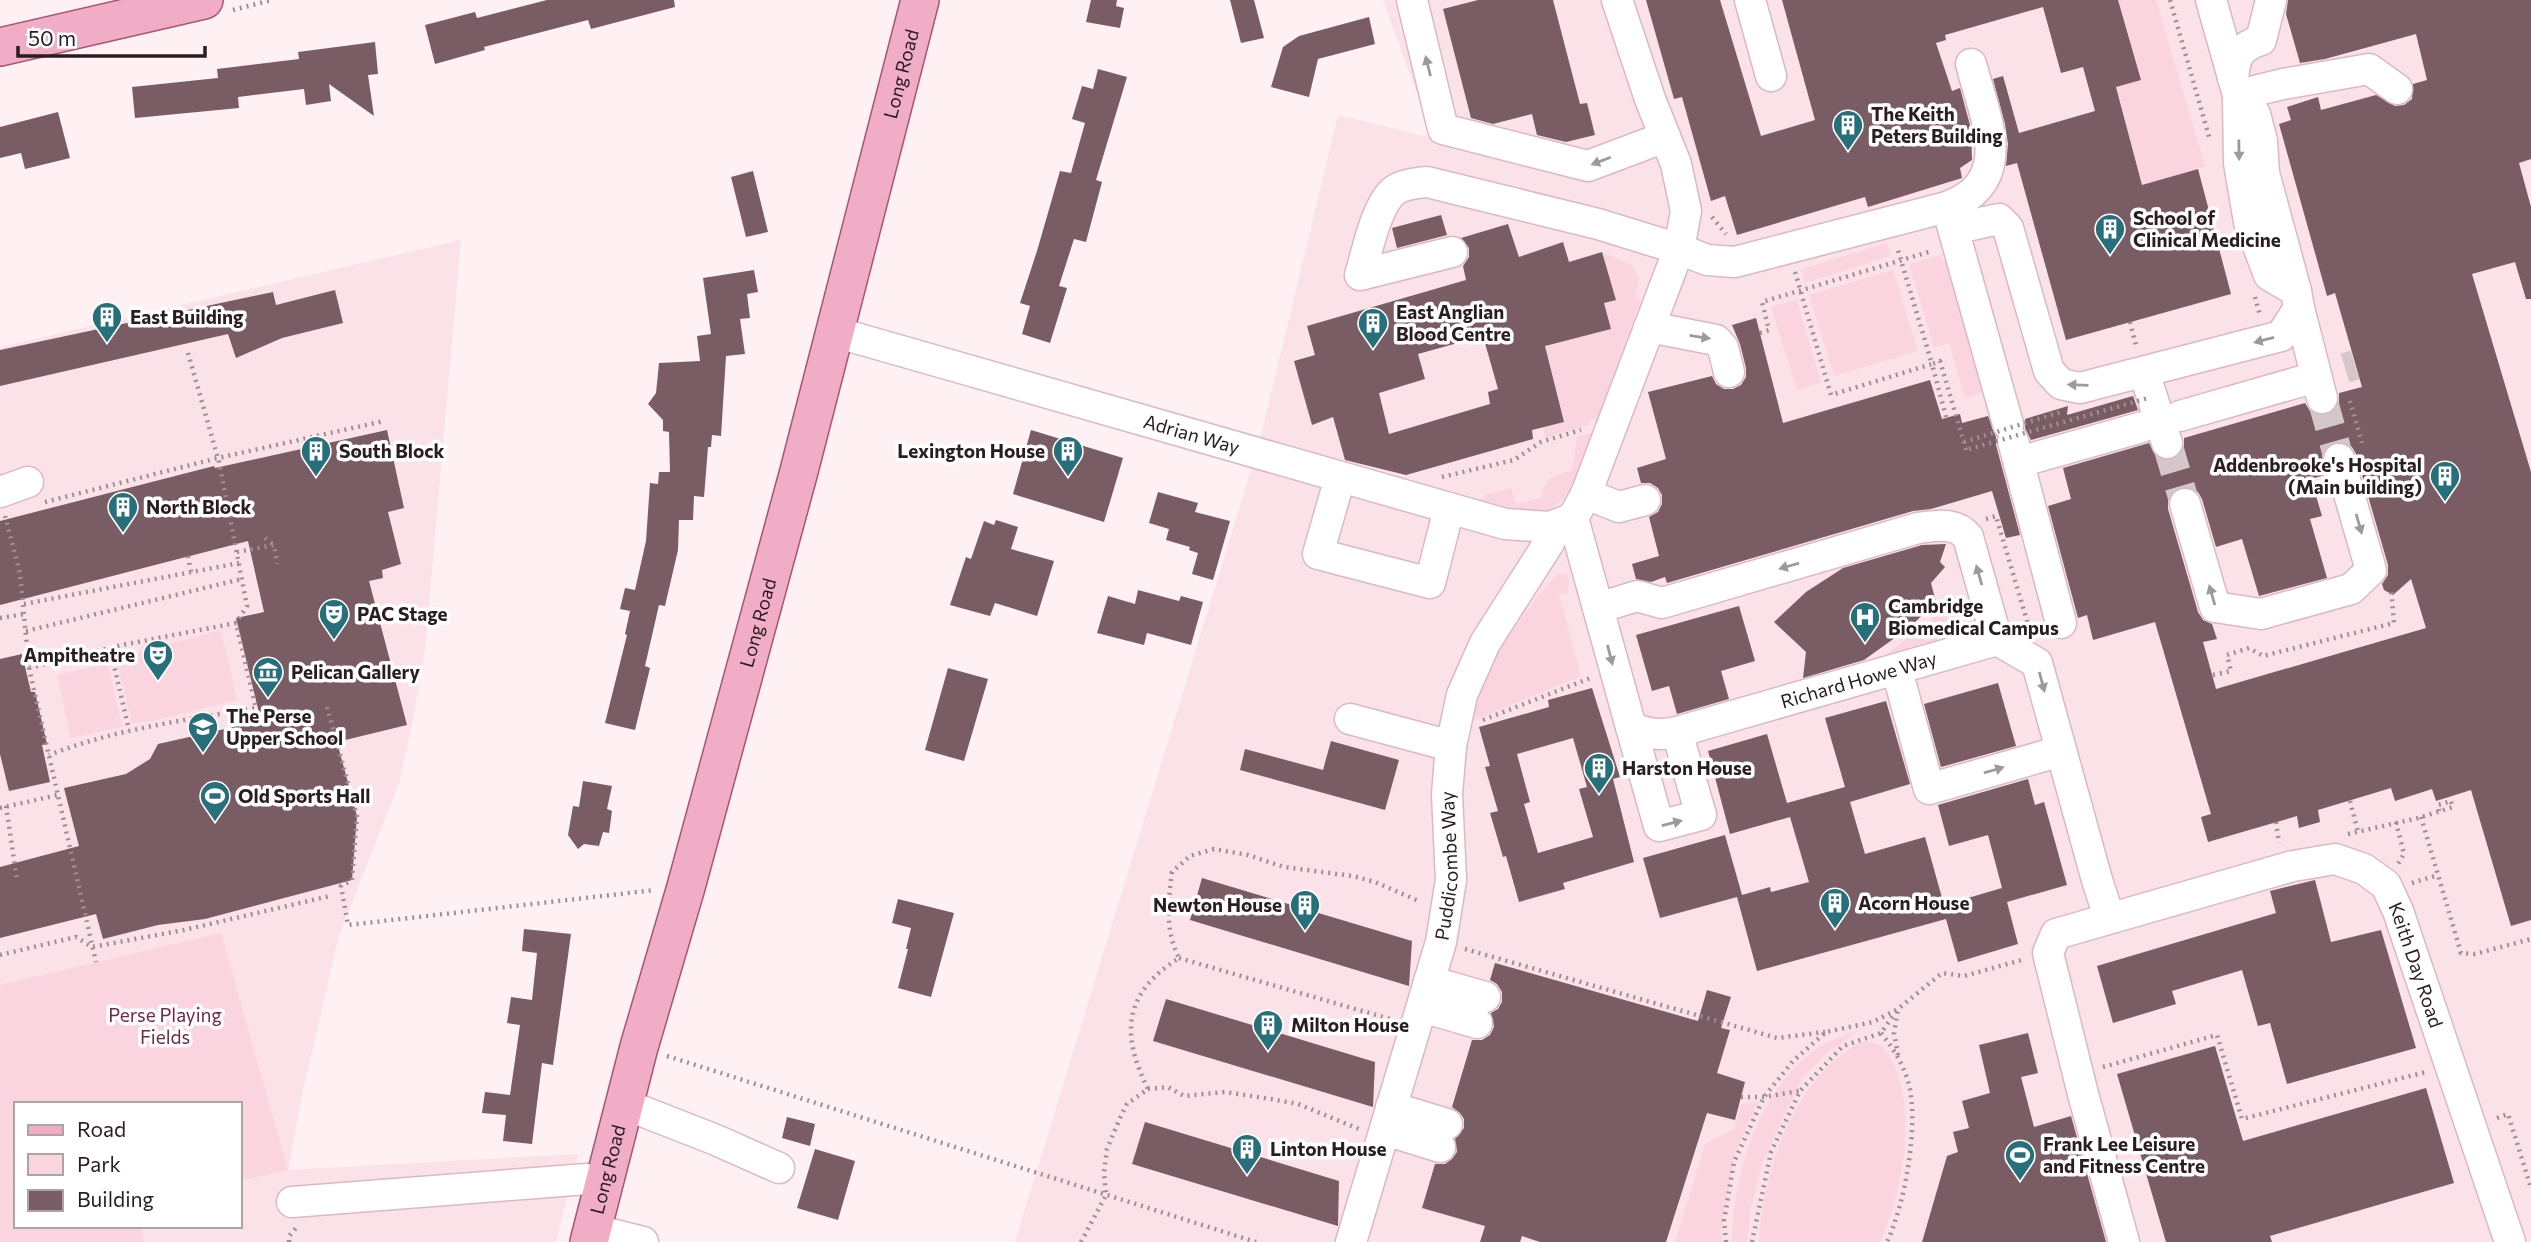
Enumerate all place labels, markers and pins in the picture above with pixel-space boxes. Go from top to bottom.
place label: The Keith Peters Building [1871,102,2003,147]
building icon: The Keith Peters Building [1831,108,1865,152]
place label: School of Clinical Medicine [2133,206,2281,251]
building icon: School of Clinical Medicine [2093,212,2127,256]
building icon: East Building [90,300,124,344]
place label: East Anglian Blood Centre [1396,300,1511,345]
place label: East Building [130,305,244,328]
building icon: East Anglian Blood Centre [1356,306,1390,350]
building icon: South Block [299,434,333,478]
building icon: Lexington House [1051,434,1085,478]
place label: South Block [339,439,445,462]
place label: Lexington House [897,439,1045,462]
place label: Addenbrooke's Hospital (Main building) [2213,453,2422,498]
building icon: Addenbrooke's Hospital (Main building) [2428,459,2462,503]
building icon: North Block [106,490,140,534]
place label: North Block [146,495,251,518]
place label: Cambridge Biomedical Campus [1888,594,2059,639]
theatre icon: PAC Stage [317,597,351,641]
hospital icon: Cambridge Biomedical Campus [1848,600,1882,644]
place label: PAC Stage [357,602,447,625]
theatre icon: Ampitheatre [141,638,175,682]
place label: Ampitheatre [24,643,135,666]
museum icon: Pelican Gallery [251,655,285,699]
place label: Pelican Gallery [291,660,420,683]
place label: The Perse Upper School [226,704,343,749]
school or university icon: The Perse Upper School [186,710,220,754]
building icon: Harston House [1582,751,1616,795]
place label: Harston House [1622,756,1752,779]
sports icon: Old Sports Hall [198,779,232,823]
place label: Old Sports Hall [238,784,370,807]
building icon: Acorn House [1818,886,1852,930]
building icon: Newton House [1288,888,1322,932]
place label: Acorn House [1858,891,1969,914]
place label: Newton House [1153,893,1282,916]
building icon: Milton House [1251,1008,1285,1052]
place label: Milton House [1291,1013,1409,1036]
building icon: Linton House [1230,1132,1264,1176]
place label: Frank Lee Leisure and Fitness Centre [2043,1132,2205,1177]
place label: Linton House [1270,1137,1387,1160]
sports icon: Frank Lee Leisure and Fitness Centre [2003,1138,2037,1182]

